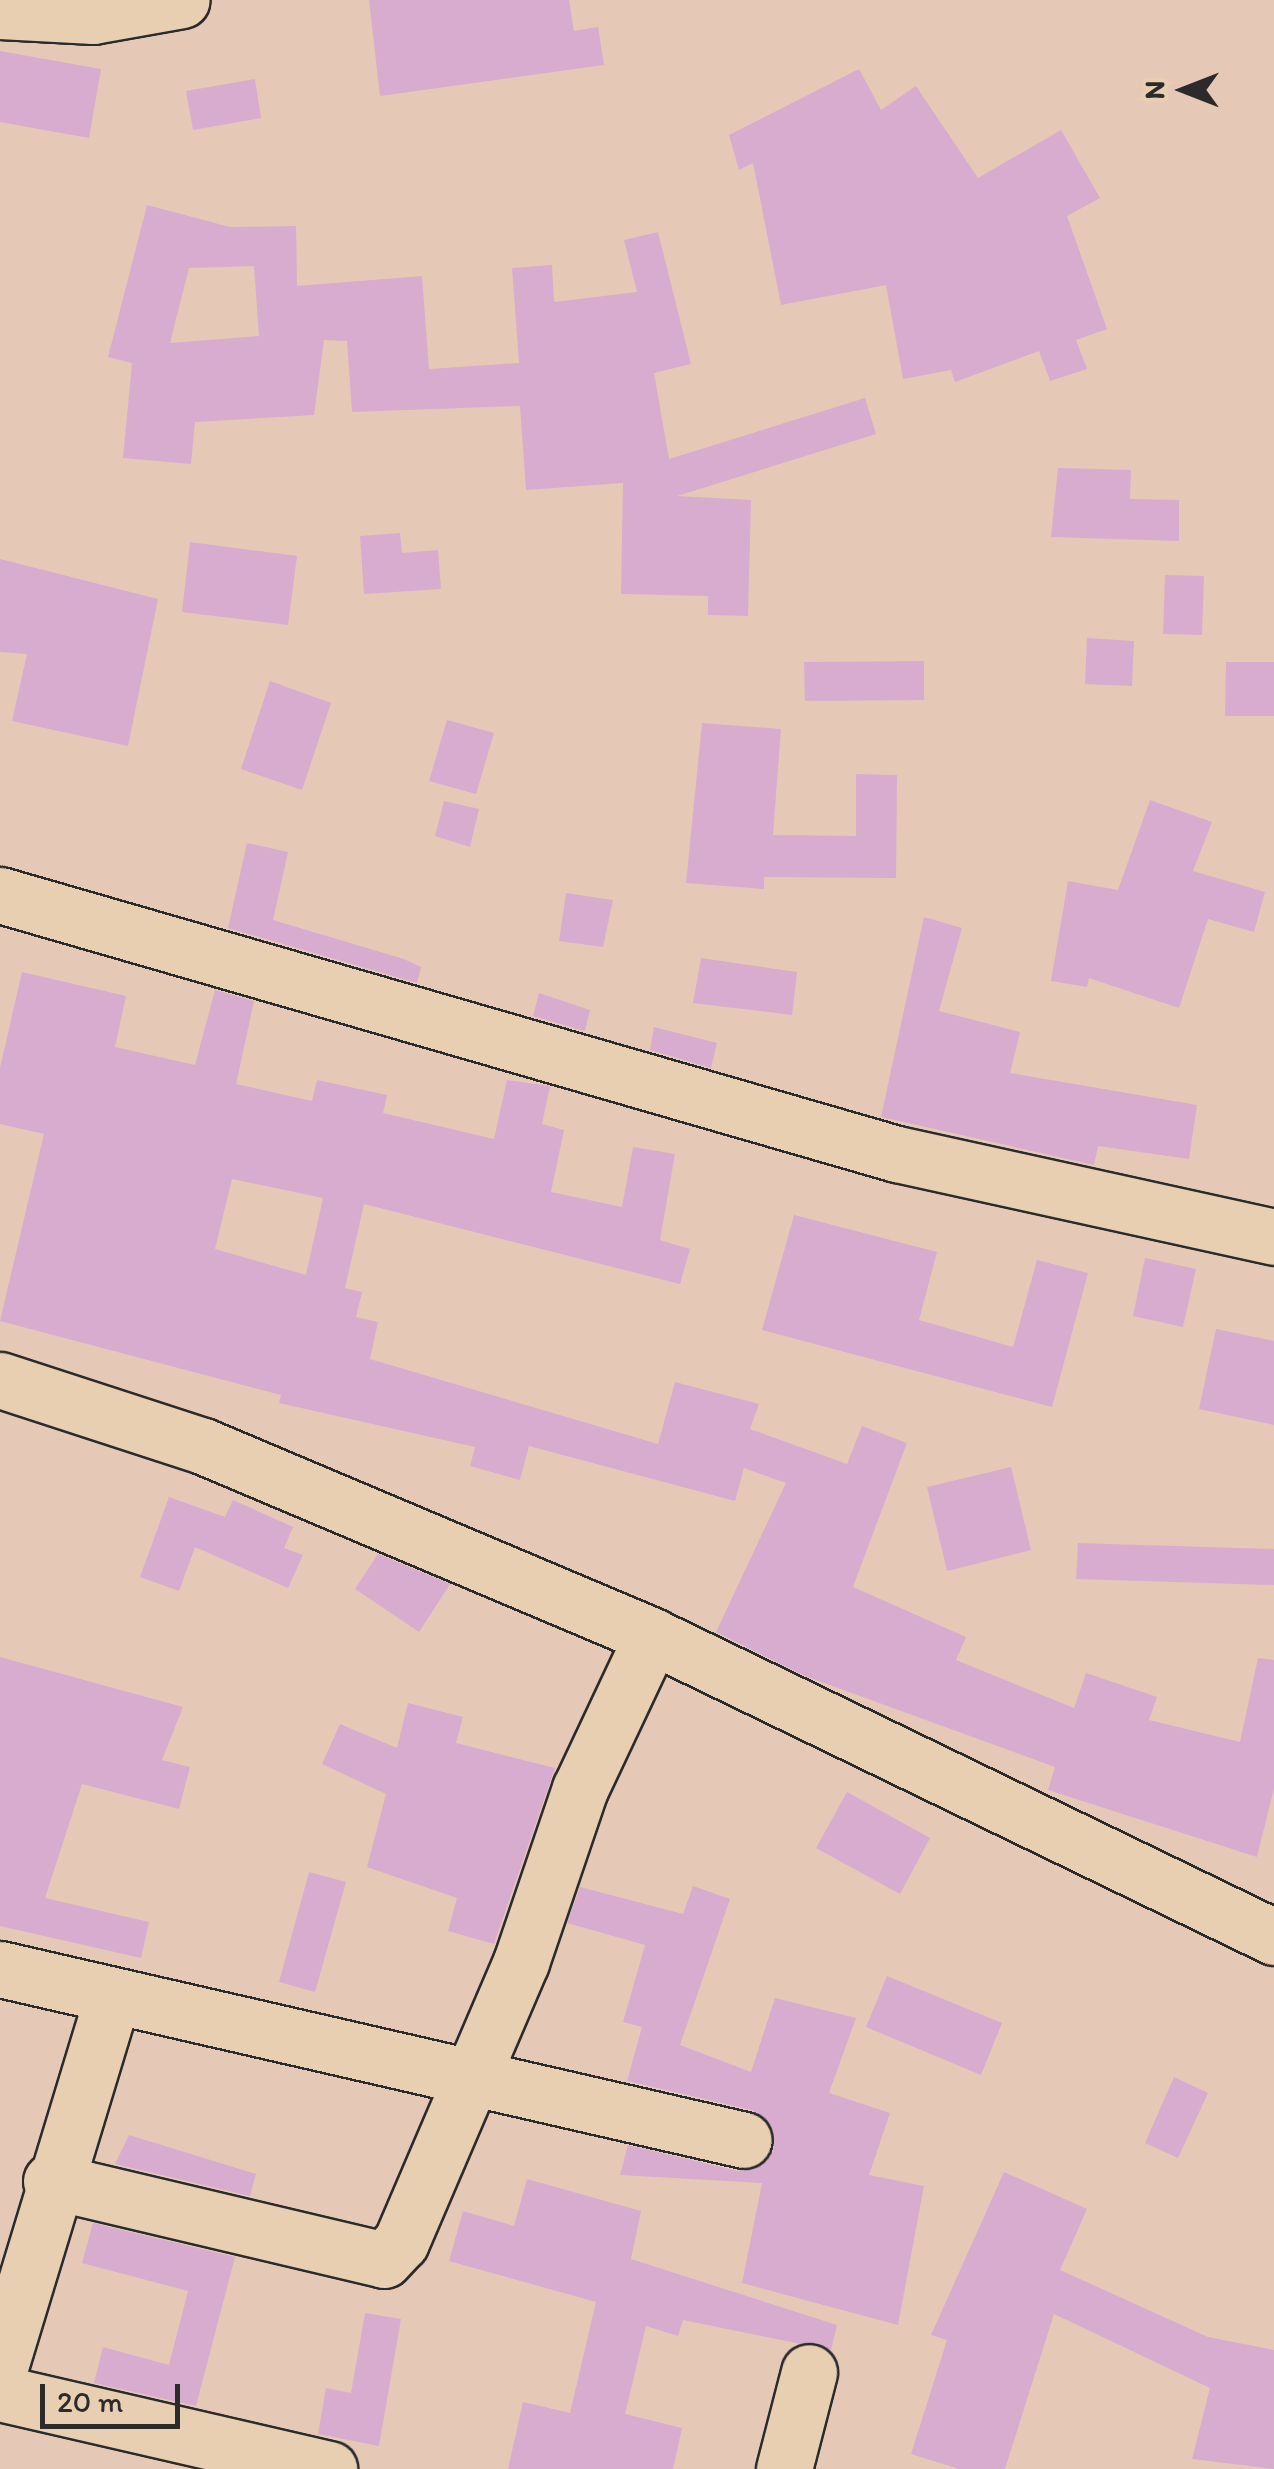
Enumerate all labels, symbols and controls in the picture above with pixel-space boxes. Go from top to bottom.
north arrow [1134,40,1234,140]
text: N [1137,81,1171,99]
scale bar [45,2364,185,2426]
text: 20 m [57,2383,123,2420]

